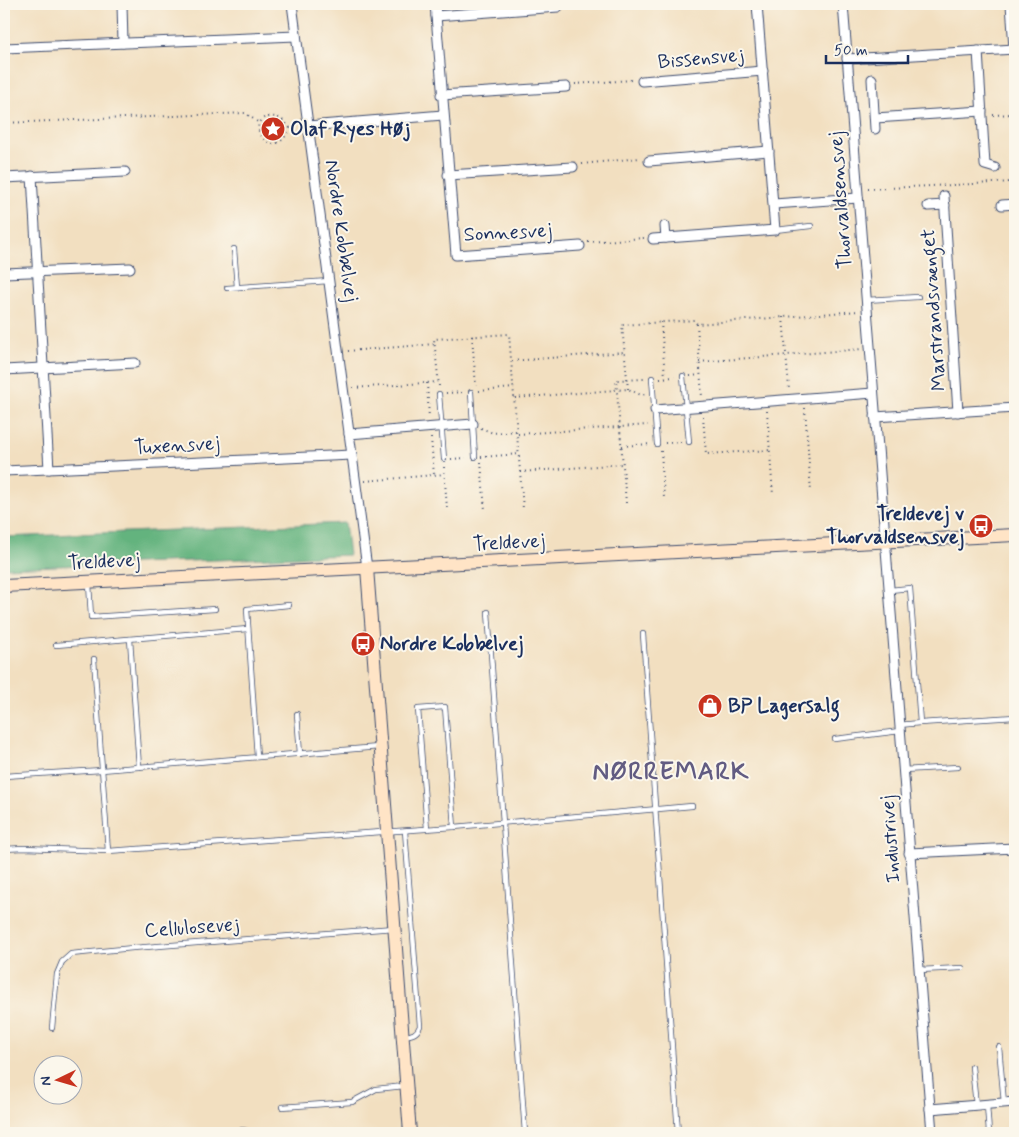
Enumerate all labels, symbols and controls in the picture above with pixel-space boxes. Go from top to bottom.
scale bar [826,32,909,64]
text: 50 m [834,41,868,61]
street label: Bissensvej [657,42,745,76]
place icon: Olaf Ryes Høj [260,116,286,142]
place label: Olaf Ryes Høj [290,116,411,143]
street label: Thorvaldsensvej [823,130,859,270]
street label: Nordre Kobbelvej [318,158,364,304]
street label: Sonnesvej [463,217,553,249]
street label: Marstrandsvænget [915,228,955,392]
street label: Tuxensvej [133,430,221,462]
place label: Treldevej v Thorvaldsensvej [826,501,965,551]
bus stop icon: Treldevej v Thorvaldsensvej [968,513,994,539]
street label: Treldevej [472,528,546,558]
street label: Treldevej [67,547,141,577]
bus stop icon: Nordre Kobbelvej [350,631,376,657]
place label: Nordre Kobbelvej [380,631,523,658]
shop icon: BP Lagersalg [697,693,723,719]
place label: BP Lagersalg [728,693,840,722]
district label: NØRREMARK [593,756,749,789]
street label: Industrivej [874,794,908,884]
street label: Cellulosevej [143,911,241,945]
north arrow [32,1054,82,1104]
text: N [37,1076,55,1086]

